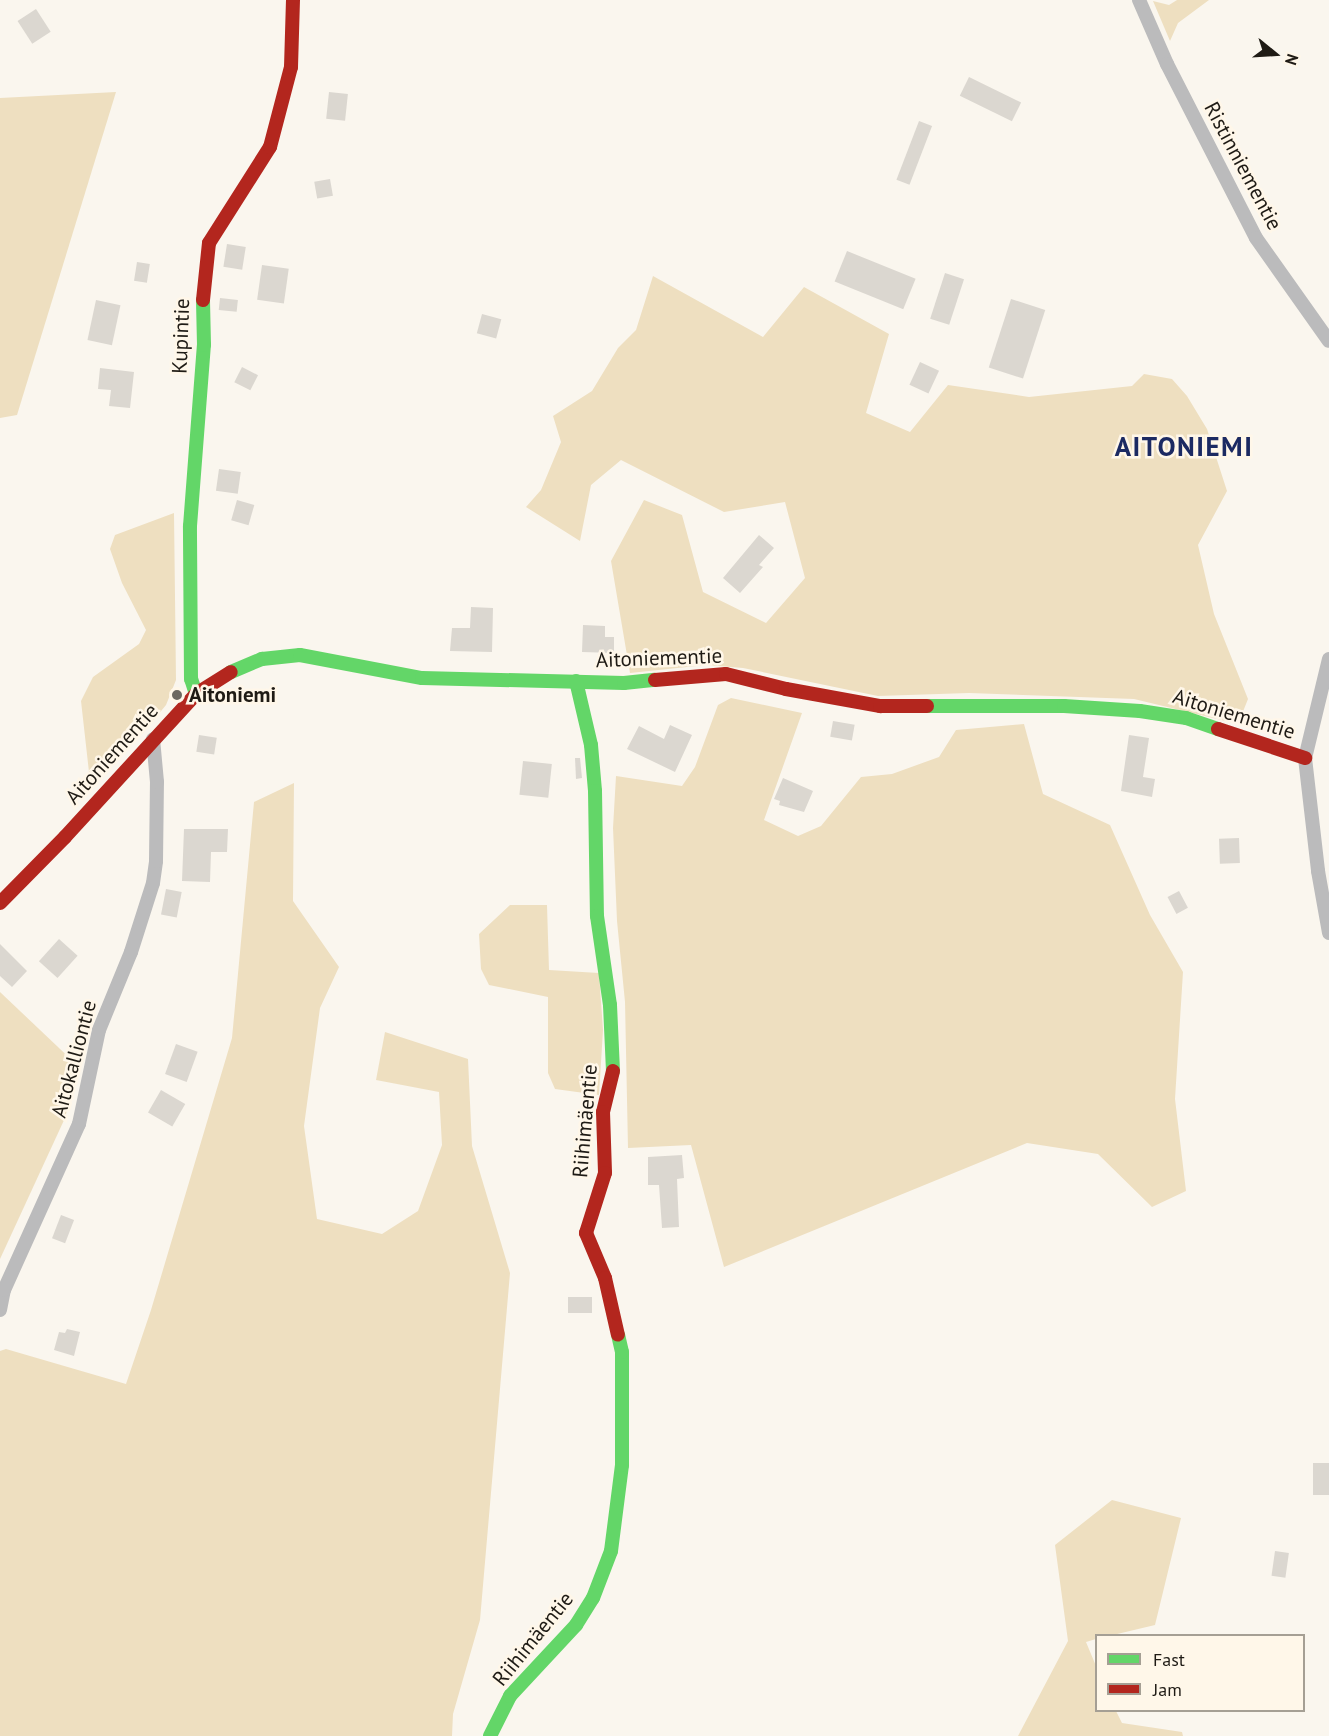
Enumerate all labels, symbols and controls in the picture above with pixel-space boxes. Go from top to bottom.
north arrow [1245,24,1305,84]
text: N [1281,51,1303,68]
street label: Ristinniementie [1199,98,1287,234]
street label: Kupintie [167,298,195,374]
district label: AITONIEMI [1115,431,1253,463]
street label: Aitoniementie [595,643,723,673]
place label: Aitoniemi [189,682,276,708]
street label: Aitoniementie [1170,683,1298,745]
marker: Aitoniemi [170,688,184,702]
street label: Aitoniementie [60,699,164,809]
street label: Aitokalliontie [46,998,102,1120]
street label: Riihimäentie [567,1063,603,1179]
street label: Riihimäentie [487,1587,579,1691]
legend [1095,1634,1305,1712]
text: Fast [1153,1648,1185,1671]
text: Jam [1153,1678,1182,1701]

